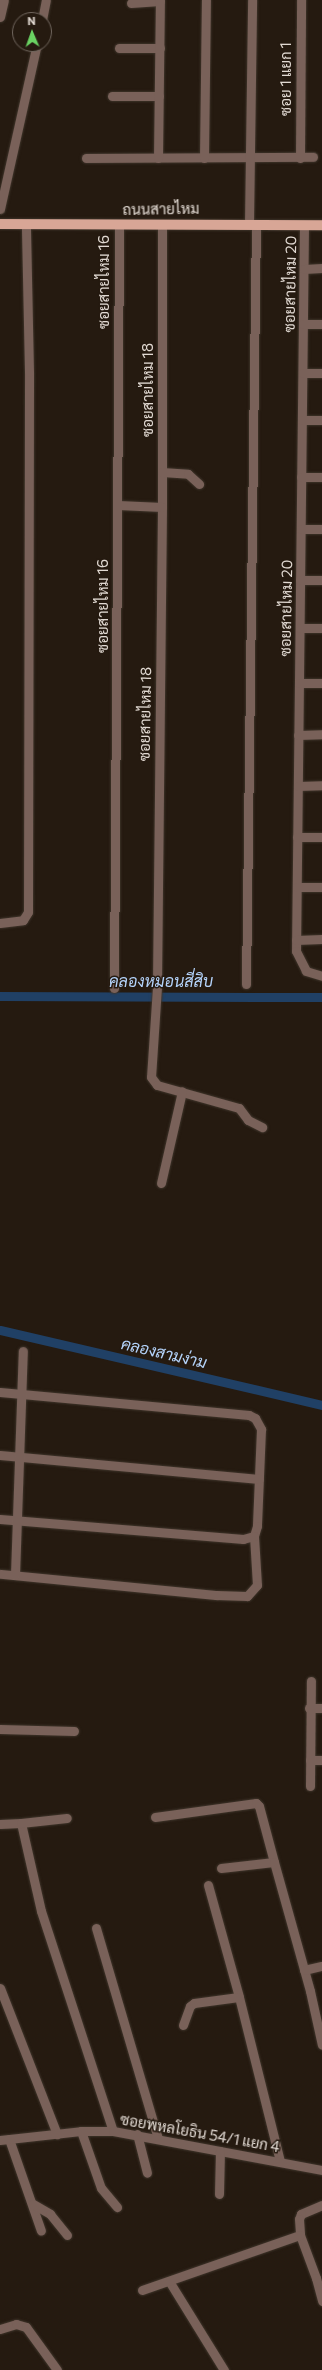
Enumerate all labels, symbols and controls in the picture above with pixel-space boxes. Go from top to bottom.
north arrow [12,12,52,52]
text: N [27,14,36,27]
street label: ซอย 1 แยก 1 [277,42,295,116]
street label: ถนนสายไหม [122,199,200,219]
street label: ซอยสายไหม 16 [95,235,113,329]
street label: ซอยสายไหม 20 [280,235,300,333]
street label: ซอยสายไหม 18 [139,343,157,437]
street label: ซอยสายไหม 16 [94,559,112,653]
street label: ซอยสายไหม 20 [276,559,296,657]
street label: ซอยสายไหม 18 [135,667,155,761]
water label: คลองหมอนสี่สิบ [109,971,213,991]
water label: คลองสามง่าม [119,1334,209,1372]
street label: ซอยพหลโยธิน 54/1 แยก 4 [119,2110,281,2156]

